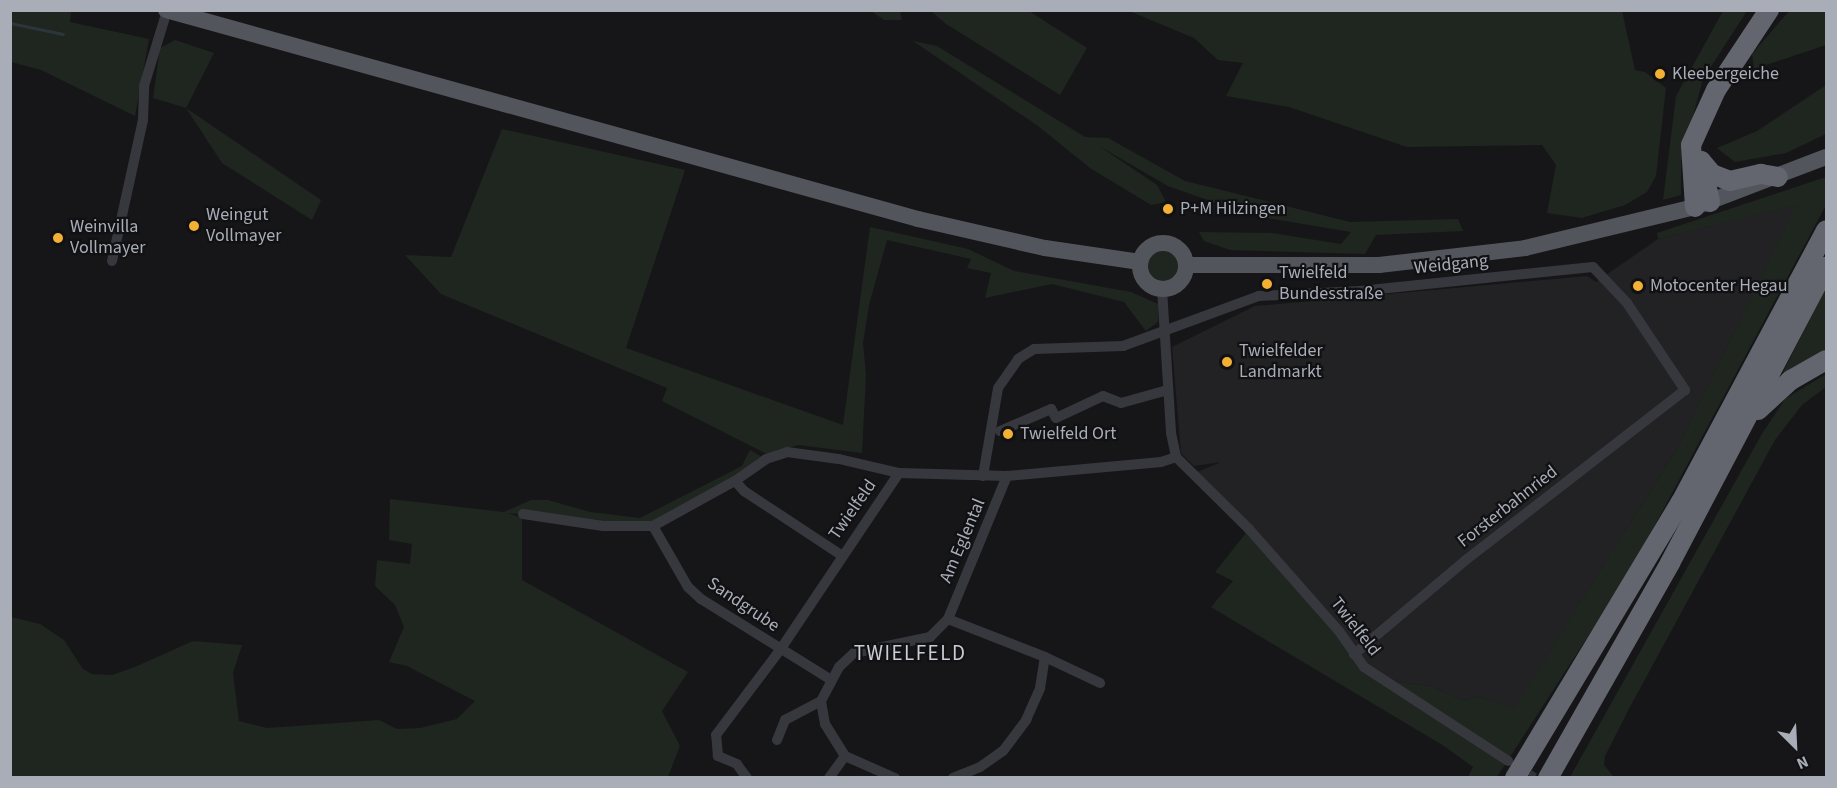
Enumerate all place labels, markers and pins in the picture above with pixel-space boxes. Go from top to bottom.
place label: Kleebergeiche [1672,63,1779,85]
marker: Kleebergeiche [1653,67,1667,81]
place label: P+M Hilzingen [1180,198,1286,220]
marker: P+M Hilzingen [1161,202,1175,216]
place label: Weingut Vollmayer [206,205,281,248]
place label: Weinvilla Vollmayer [70,217,145,260]
marker: Weingut Vollmayer [187,219,201,233]
marker: Weinvilla Vollmayer [51,231,65,245]
place label: Twielfeld Bundesstraße [1279,263,1383,306]
place label: Motocenter Hegau [1650,275,1787,297]
marker: Twielfeld Bundesstraße [1260,277,1274,291]
marker: Motocenter Hegau [1631,279,1645,293]
place label: Twielfelder Landmarkt [1239,341,1323,384]
marker: Twielfelder Landmarkt [1220,355,1234,369]
place label: Twielfeld Ort [1020,423,1116,445]
marker: Twielfeld Ort [1001,427,1015,441]

